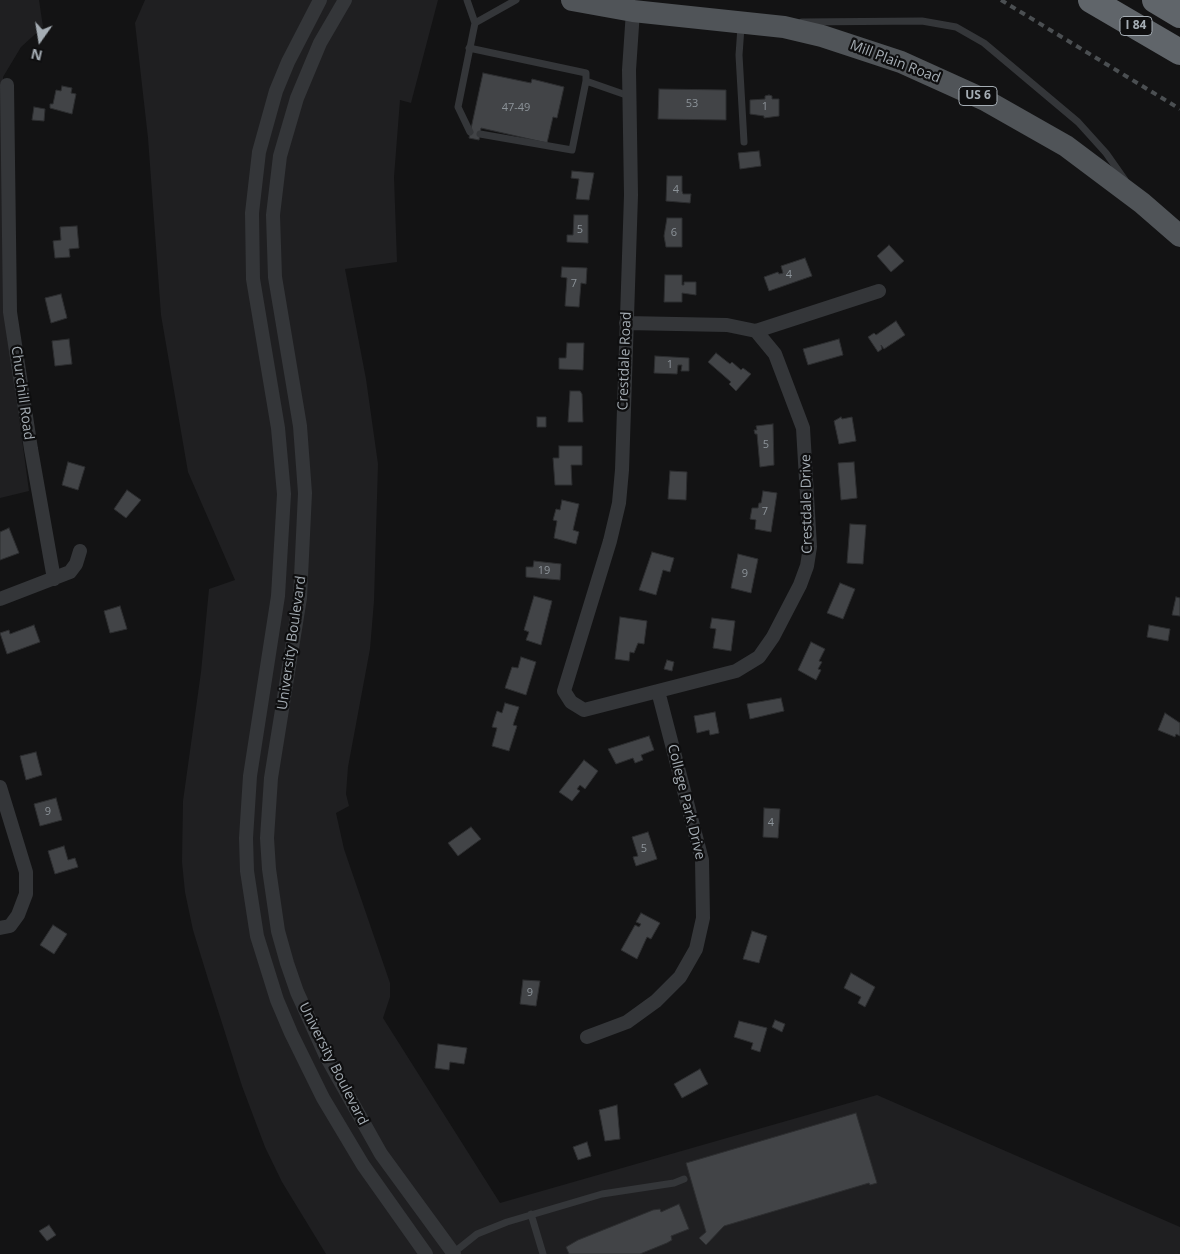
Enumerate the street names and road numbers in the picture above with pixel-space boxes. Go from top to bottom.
road number: I 84 [1120,16,1152,36]
street label: Mill Plain Road [847,37,943,87]
road number: US 6 [959,86,997,105]
street label: Crestdale Road [615,311,635,411]
street label: Churchill Road [7,345,37,441]
street label: Crestdale Drive [798,454,816,554]
street label: University Boulevard [274,575,310,711]
street label: College Park Drive [664,743,708,861]
street label: University Boulevard [295,1000,371,1128]

